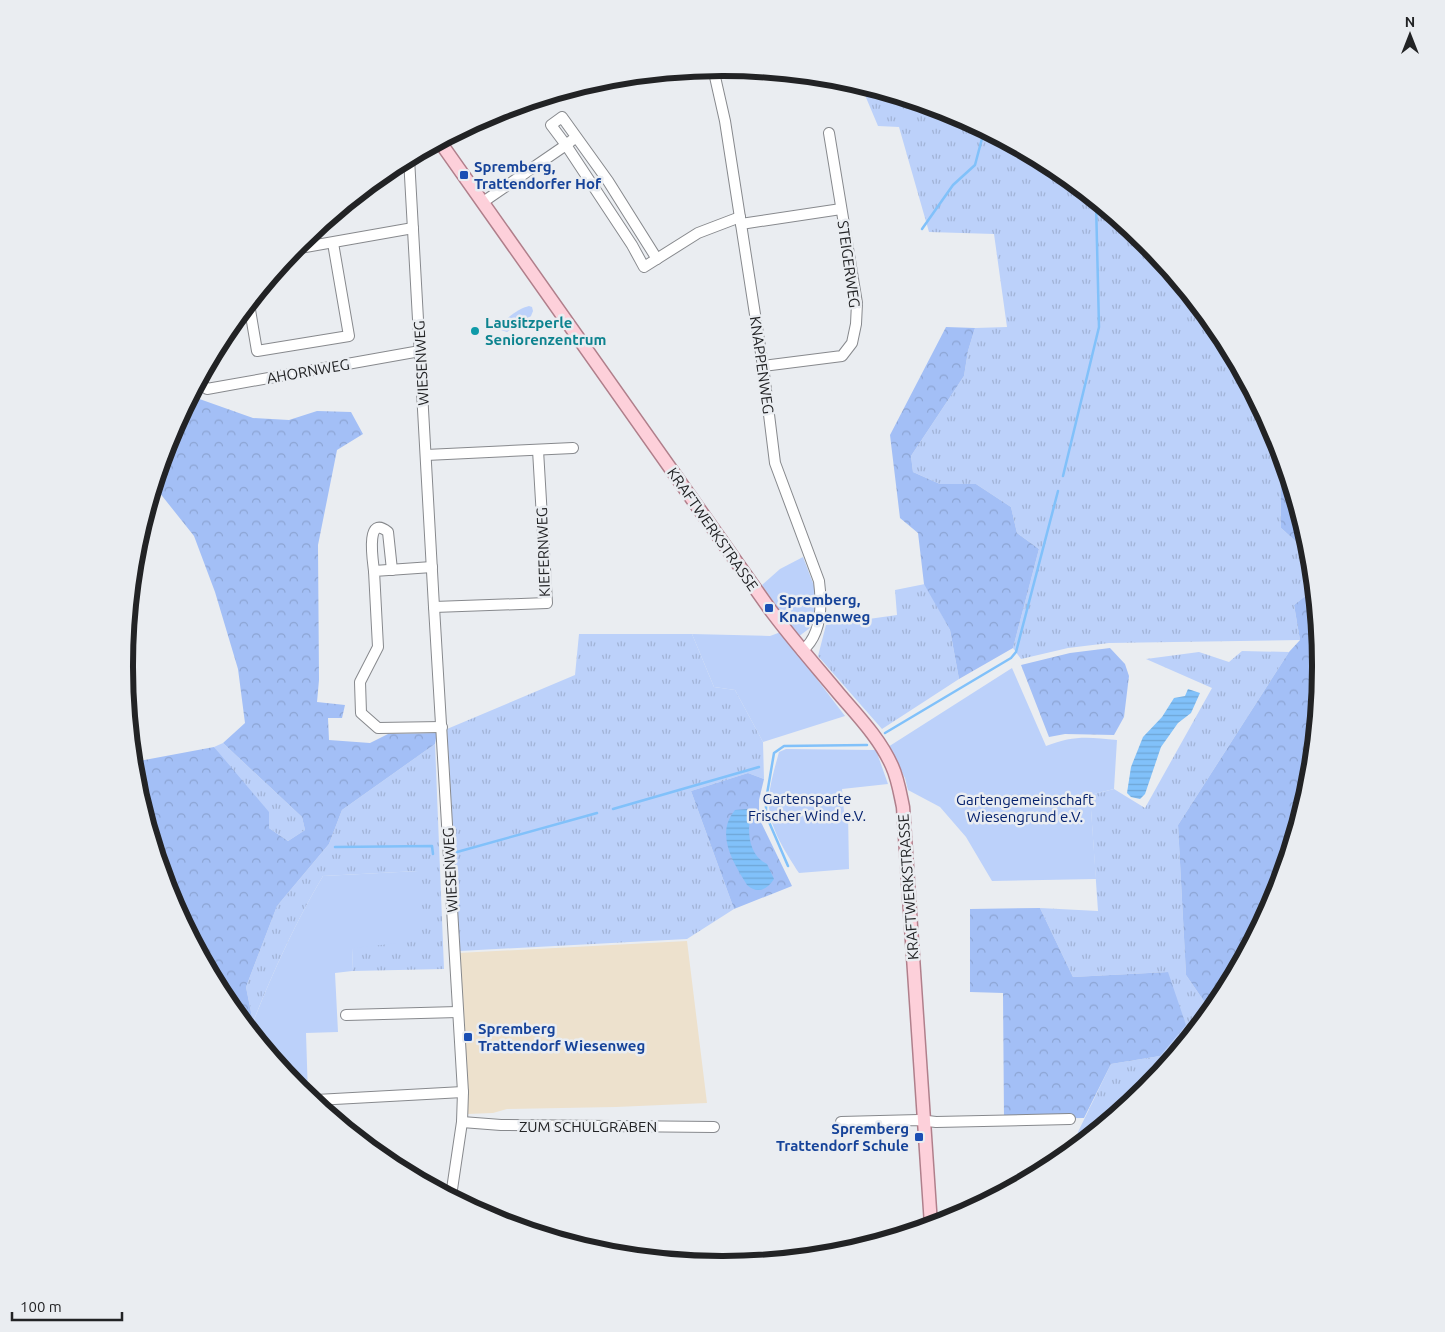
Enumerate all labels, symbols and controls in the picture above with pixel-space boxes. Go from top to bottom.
north arrow [1385,10,1435,60]
text: N [1405,14,1415,30]
place label: Spremberg, Trattendorfer Hof [474,158,602,192]
marker: Spremberg, Trattendorfer Hof [458,169,470,181]
street label: STEIGERWEG [834,219,864,309]
place label: Lausitzperle Seniorenzentrum [485,314,607,348]
street label: KNAPPENWEG [747,315,777,415]
street label: WIESENWEG [410,320,432,406]
marker: Lausitzperle Seniorenzentrum [469,325,481,337]
street label: AHORNWEG [265,355,351,387]
street label: KRAFTWERKSTRASSE [664,464,762,594]
street label: KIEFERNWEG [533,507,553,597]
place label: Spremberg, Knappenweg [779,591,870,625]
marker: Spremberg, Knappenweg [763,602,775,614]
park label: Gartensparte Frischer Wind e.V. [748,790,866,824]
park label: Gartengemeinschaft Wiesengrund e.V. [956,791,1094,825]
street label: KRAFTWERKSTRASSE [894,813,922,961]
street label: WIESENWEG [439,827,461,913]
place label: Spremberg Trattendorf Wiesenweg [478,1020,645,1054]
marker: Spremberg Trattendorf Wiesenweg [462,1031,474,1043]
street label: ZUM SCHULGRABEN [519,1118,657,1135]
place label: Spremberg Trattendorf Schule [776,1120,909,1154]
marker: Spremberg Trattendorf Schule [913,1131,925,1143]
scale bar [12,1290,122,1322]
text: 100 m [20,1298,62,1315]

